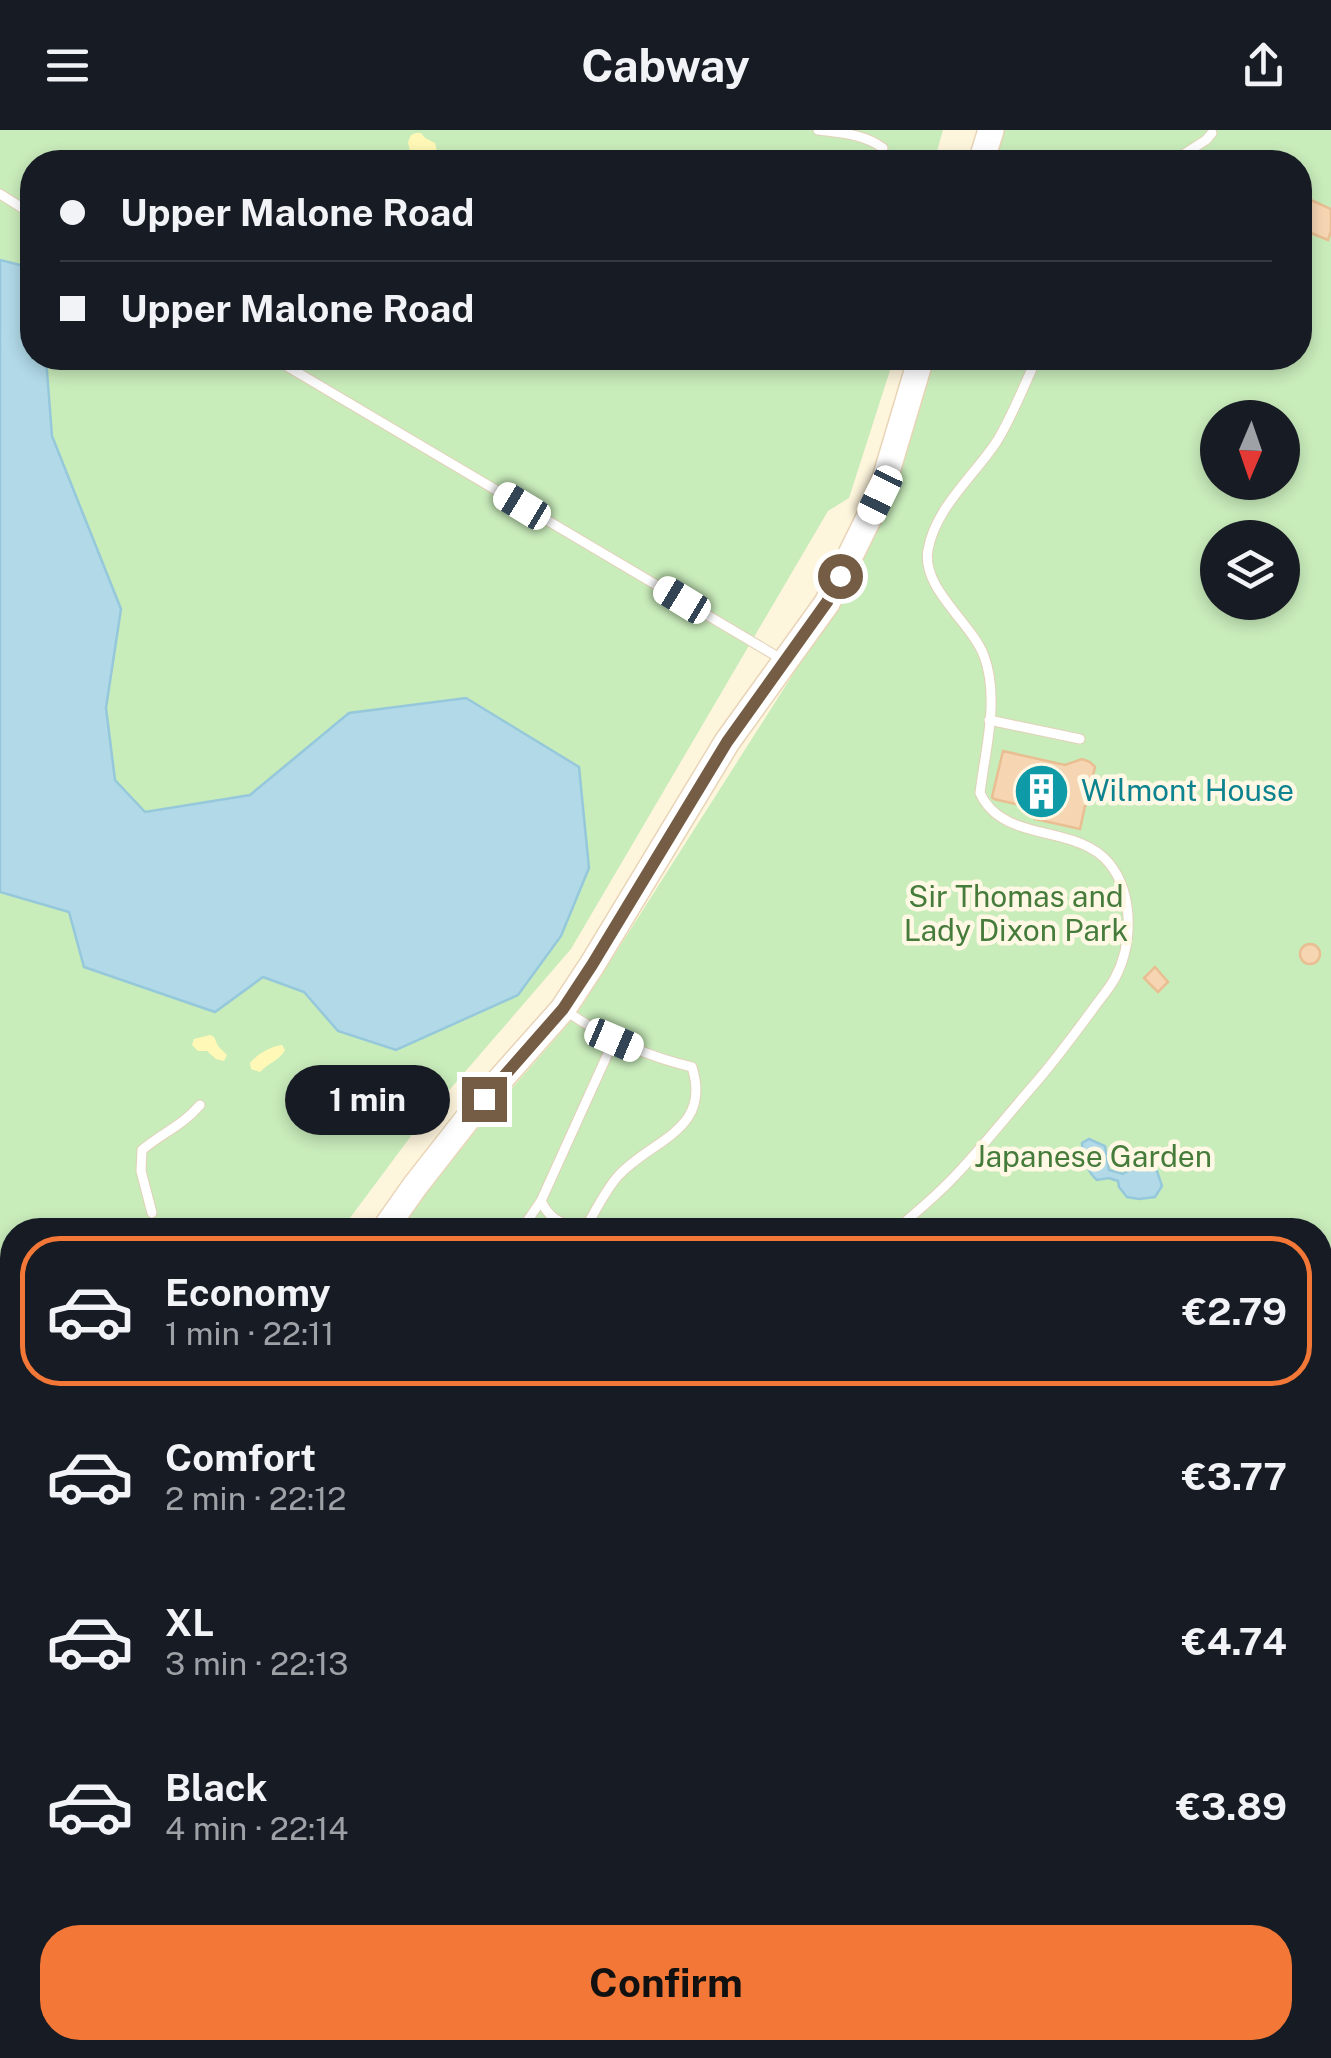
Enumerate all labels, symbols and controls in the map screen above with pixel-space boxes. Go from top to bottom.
icon: menu [40,38,95,93]
icon: share [1236,38,1291,93]
text: Cabway [581,39,750,92]
text: Upper Malone Road [120,190,474,235]
text: Upper Malone Road [120,286,474,331]
north arrow [1200,400,1300,500]
map controls [1200,400,1300,620]
car [853,461,907,529]
car [489,478,555,534]
button: layers [1200,520,1300,620]
route start [818,554,863,599]
car [649,572,715,628]
building icon: Wilmont House [1012,761,1072,821]
place label: Wilmont House [1081,772,1294,808]
park label: Sir Thomas and Lady Dixon Park [904,878,1128,948]
car [581,1014,647,1066]
callout: 1 min [284,1064,449,1134]
route end [462,1077,507,1122]
text: 1 min [329,1081,406,1118]
park label: Japanese Garden [974,1138,1212,1174]
icon: car [45,1266,135,1356]
text: Economy [165,1270,331,1315]
text: €2.79 [1183,1289,1287,1334]
text: 1 min · 22:11 [165,1315,334,1352]
icon: car [45,1431,135,1521]
text: Comfort [165,1435,316,1480]
text: €3.77 [1182,1454,1287,1499]
text: 2 min · 22:12 [165,1480,346,1517]
icon: car [45,1596,135,1686]
text: XL [165,1600,214,1645]
text: €4.74 [1182,1619,1287,1664]
text: 3 min · 22:13 [165,1645,348,1682]
icon: car [45,1761,135,1851]
text: Black [165,1765,268,1810]
text: €3.89 [1176,1784,1287,1829]
text: 4 min · 22:14 [165,1810,348,1847]
button: Confirm [40,1925,1292,2040]

